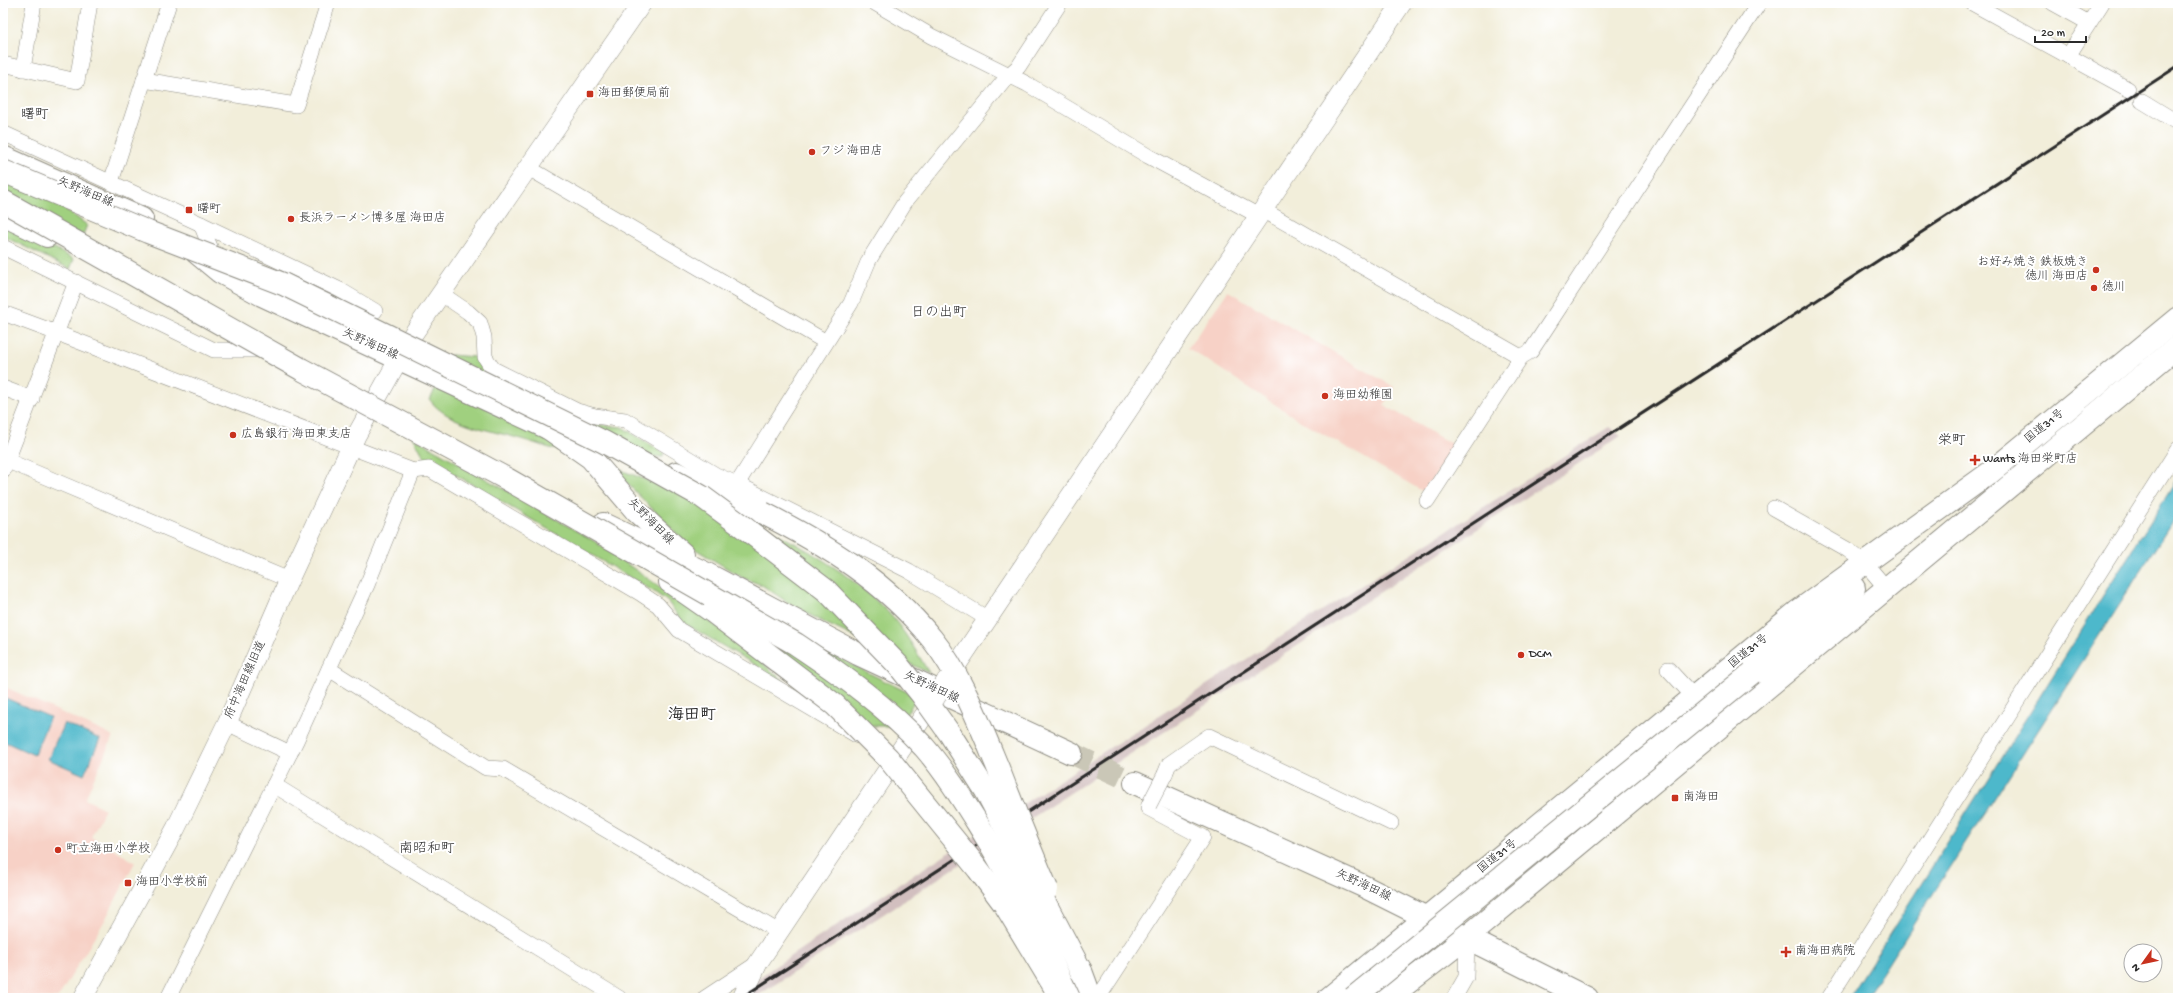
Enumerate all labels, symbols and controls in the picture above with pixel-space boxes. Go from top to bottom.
scale bar [2035,18,2086,44]
text: 20 m [2041,27,2066,41]
place label: 海田郵便局前 [598,86,670,101]
marker: 海田郵便局前 [585,89,595,99]
district label: 曙町 [21,107,49,124]
place label: フジ 海田店 [820,144,883,159]
marker: フジ 海田店 [807,147,817,157]
street label: 矢野海田線 [55,174,116,211]
place label: 曙町 [197,202,221,217]
marker: 曙町 [184,205,194,215]
place label: 長浜ラーメン博多屋 海田店 [299,211,446,226]
marker: 長浜ラーメン博多屋 海田店 [286,214,296,224]
place label: お好み焼き 鉄板焼き 徳川 海田店 [1977,255,2088,284]
marker: お好み焼き 鉄板焼き 徳川 海田店 [2091,265,2101,275]
place label: 徳川 [2102,280,2126,295]
marker: 徳川 [2089,283,2099,293]
district label: 日の出町 [911,305,967,322]
street label: 矢野海田線 [340,325,401,364]
place label: 海田幼稚園 [1333,388,1393,403]
marker: 海田幼稚園 [1320,391,1330,401]
street label: 国道31号 [2022,406,2068,447]
place label: 広島銀行 海田東支店 [241,427,352,442]
marker: 広島銀行 海田東支店 [228,430,238,440]
district label: 栄町 [1938,433,1966,450]
place label: Wants 海田栄町店 [1983,452,2078,467]
marker: Wants 海田栄町店 [1970,455,1980,465]
street label: 矢野海田線 [624,495,677,548]
street label: 国道31号 [1726,631,1772,672]
street label: 府中海田線旧道 [222,638,269,721]
place label: DCM [1528,648,1552,662]
marker: DCM [1516,650,1526,660]
street label: 矢野海田線 [901,668,962,707]
district label: 海田町 [668,706,716,726]
place label: 南海田 [1683,790,1719,805]
marker: 南海田 [1670,793,1680,803]
street label: 国道31号 [1475,836,1521,877]
district label: 南昭和町 [399,841,455,858]
place label: 町立海田小学校 [66,842,150,857]
marker: 町立海田小学校 [53,845,63,855]
street label: 矢野海田線 [1333,866,1394,905]
place label: 海田小学校前 [136,875,208,890]
marker: 海田小学校前 [123,878,133,888]
north arrow [2123,943,2163,983]
place label: 南海田病院 [1795,944,1855,959]
marker: 南海田病院 [1780,946,1792,958]
text: N [2129,961,2143,974]

